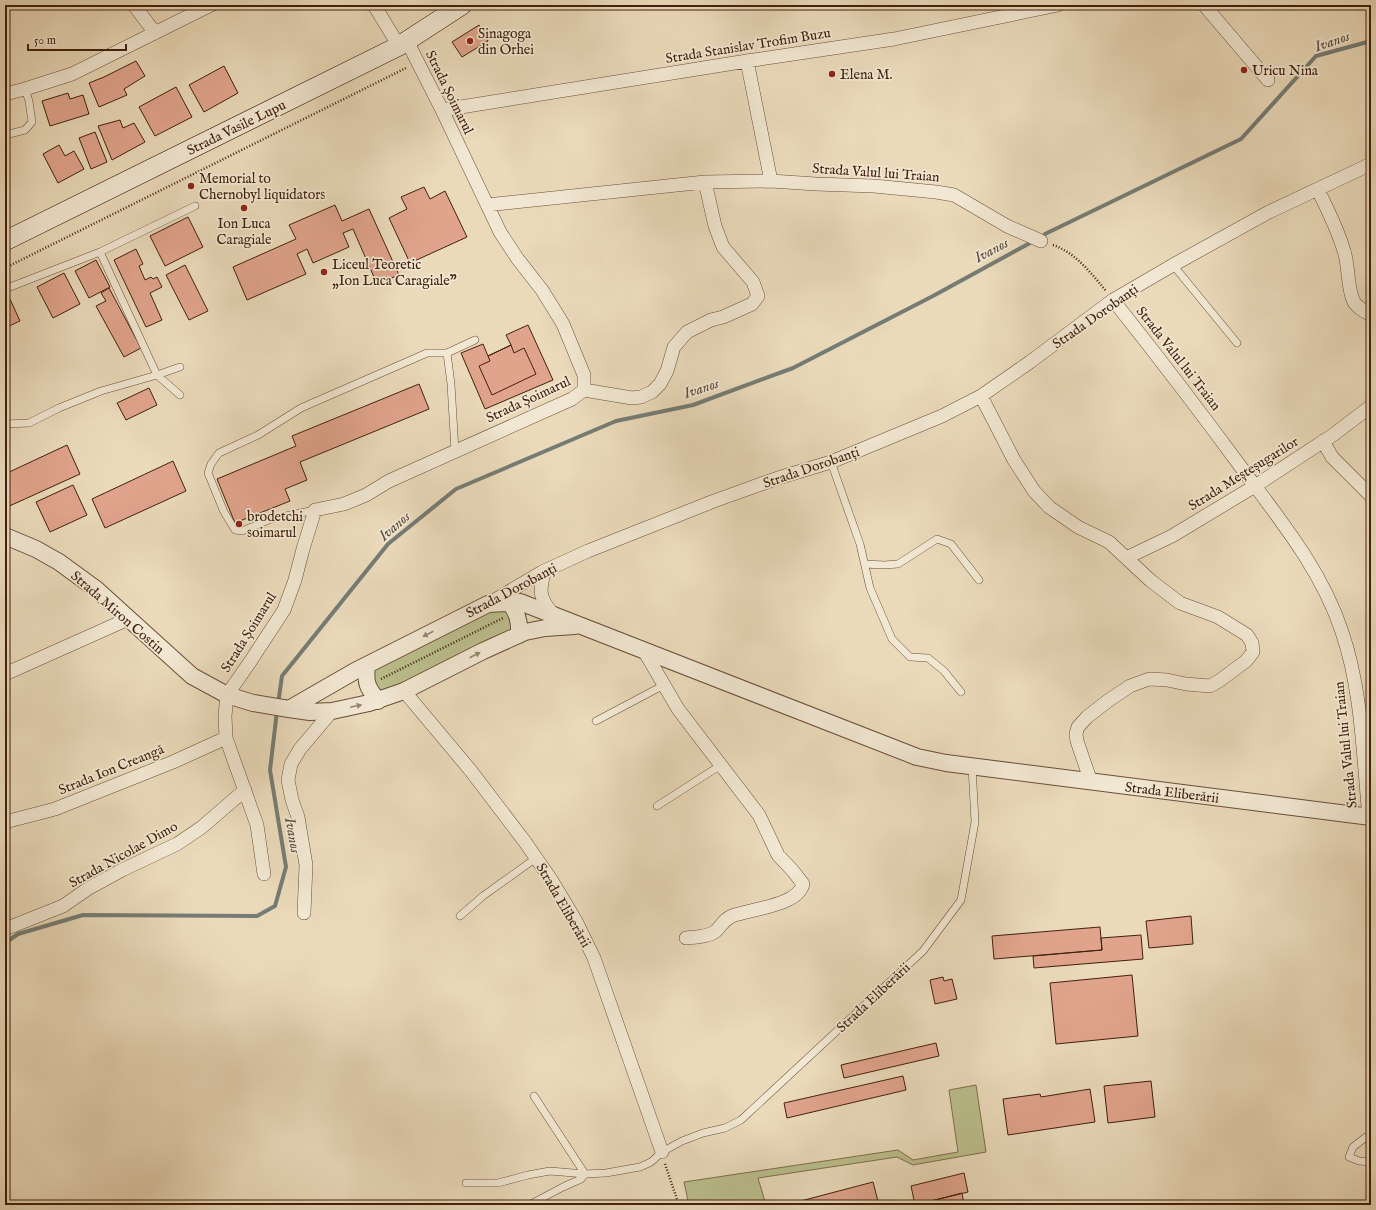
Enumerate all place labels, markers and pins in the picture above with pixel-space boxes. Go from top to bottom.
place label: Sinagoga din Orhei [478,25,534,59]
marker: Sinagoga din Orhei [465,36,475,46]
place label: Uricu Nina [1252,62,1319,80]
marker: Uricu Nina [1239,65,1249,75]
place label: Elena M. [840,66,893,84]
marker: Elena M. [827,69,837,79]
place label: Memorial to Chernobyl liquidators [199,170,325,204]
marker: Memorial to Chernobyl liquidators [186,181,196,191]
marker: Ion Luca Caragiale [239,203,249,213]
place label: Ion Luca Caragiale [217,215,272,249]
place label: Liceul Teoretic „Ion Luca Caragiale” [332,256,457,290]
marker: Liceul Teoretic „Ion Luca Caragiale” [319,267,329,277]
place label: brodetchi soimarul [247,508,303,542]
marker: brodetchi soimarul [234,519,244,529]

